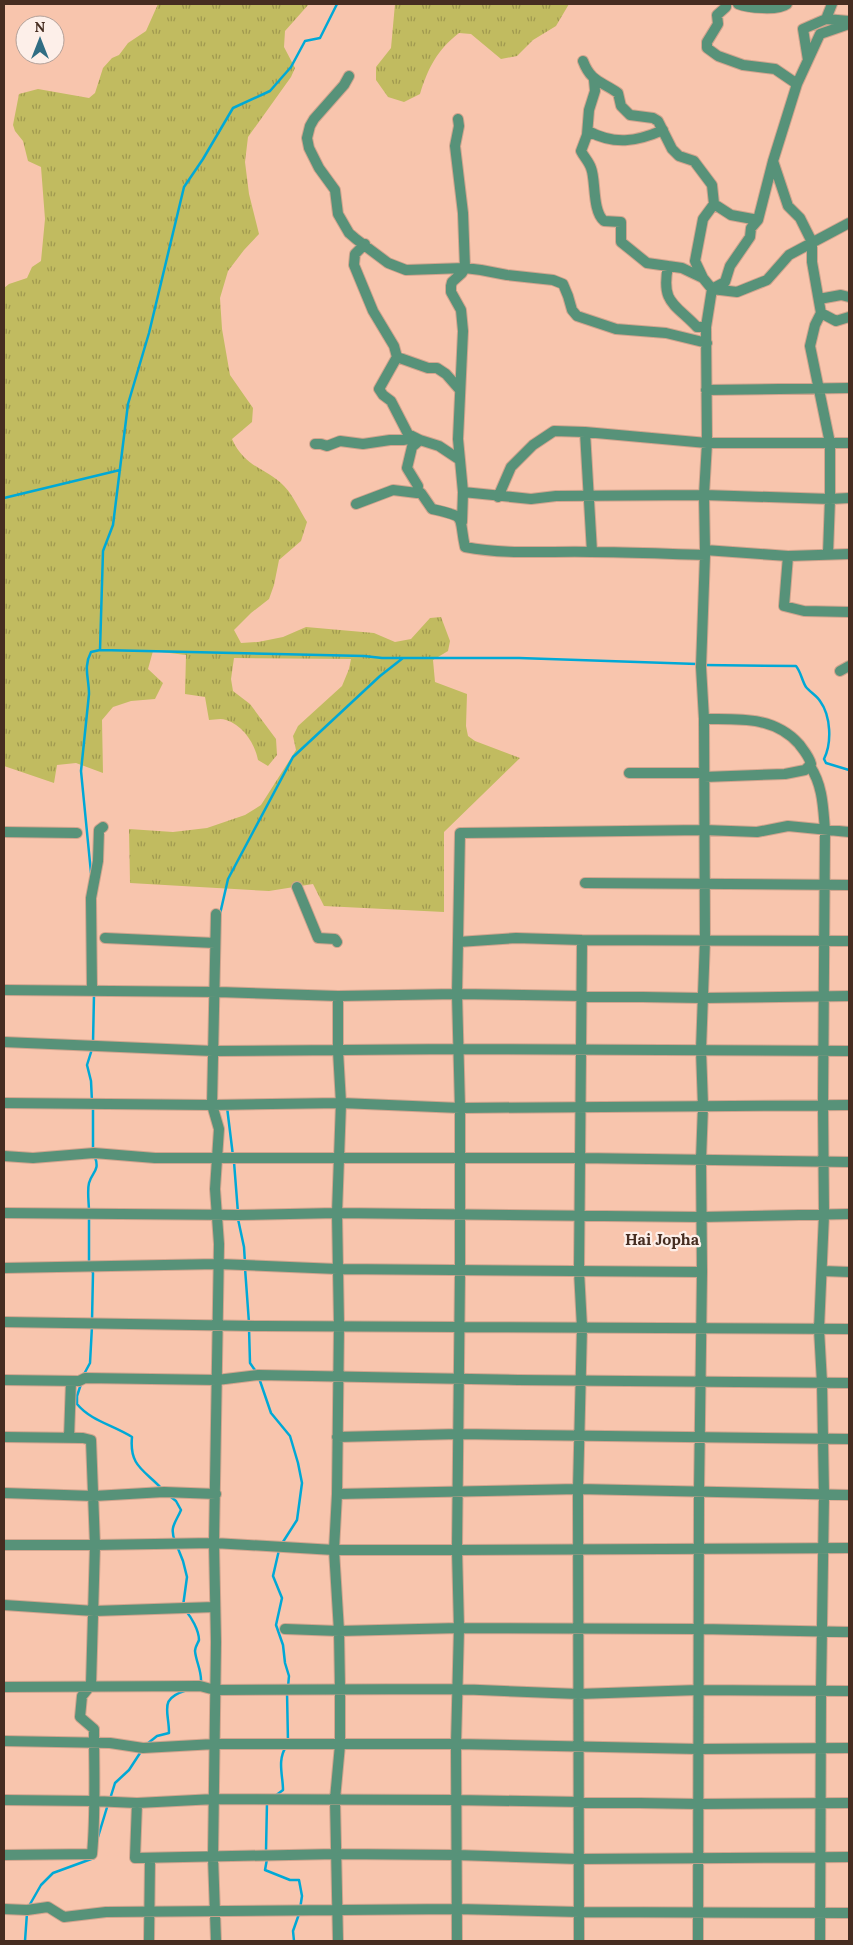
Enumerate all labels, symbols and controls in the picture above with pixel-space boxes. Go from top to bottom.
north arrow [15,15,65,65]
text: N [35,18,46,36]
district label: Hai Jopha [625,1229,700,1249]

